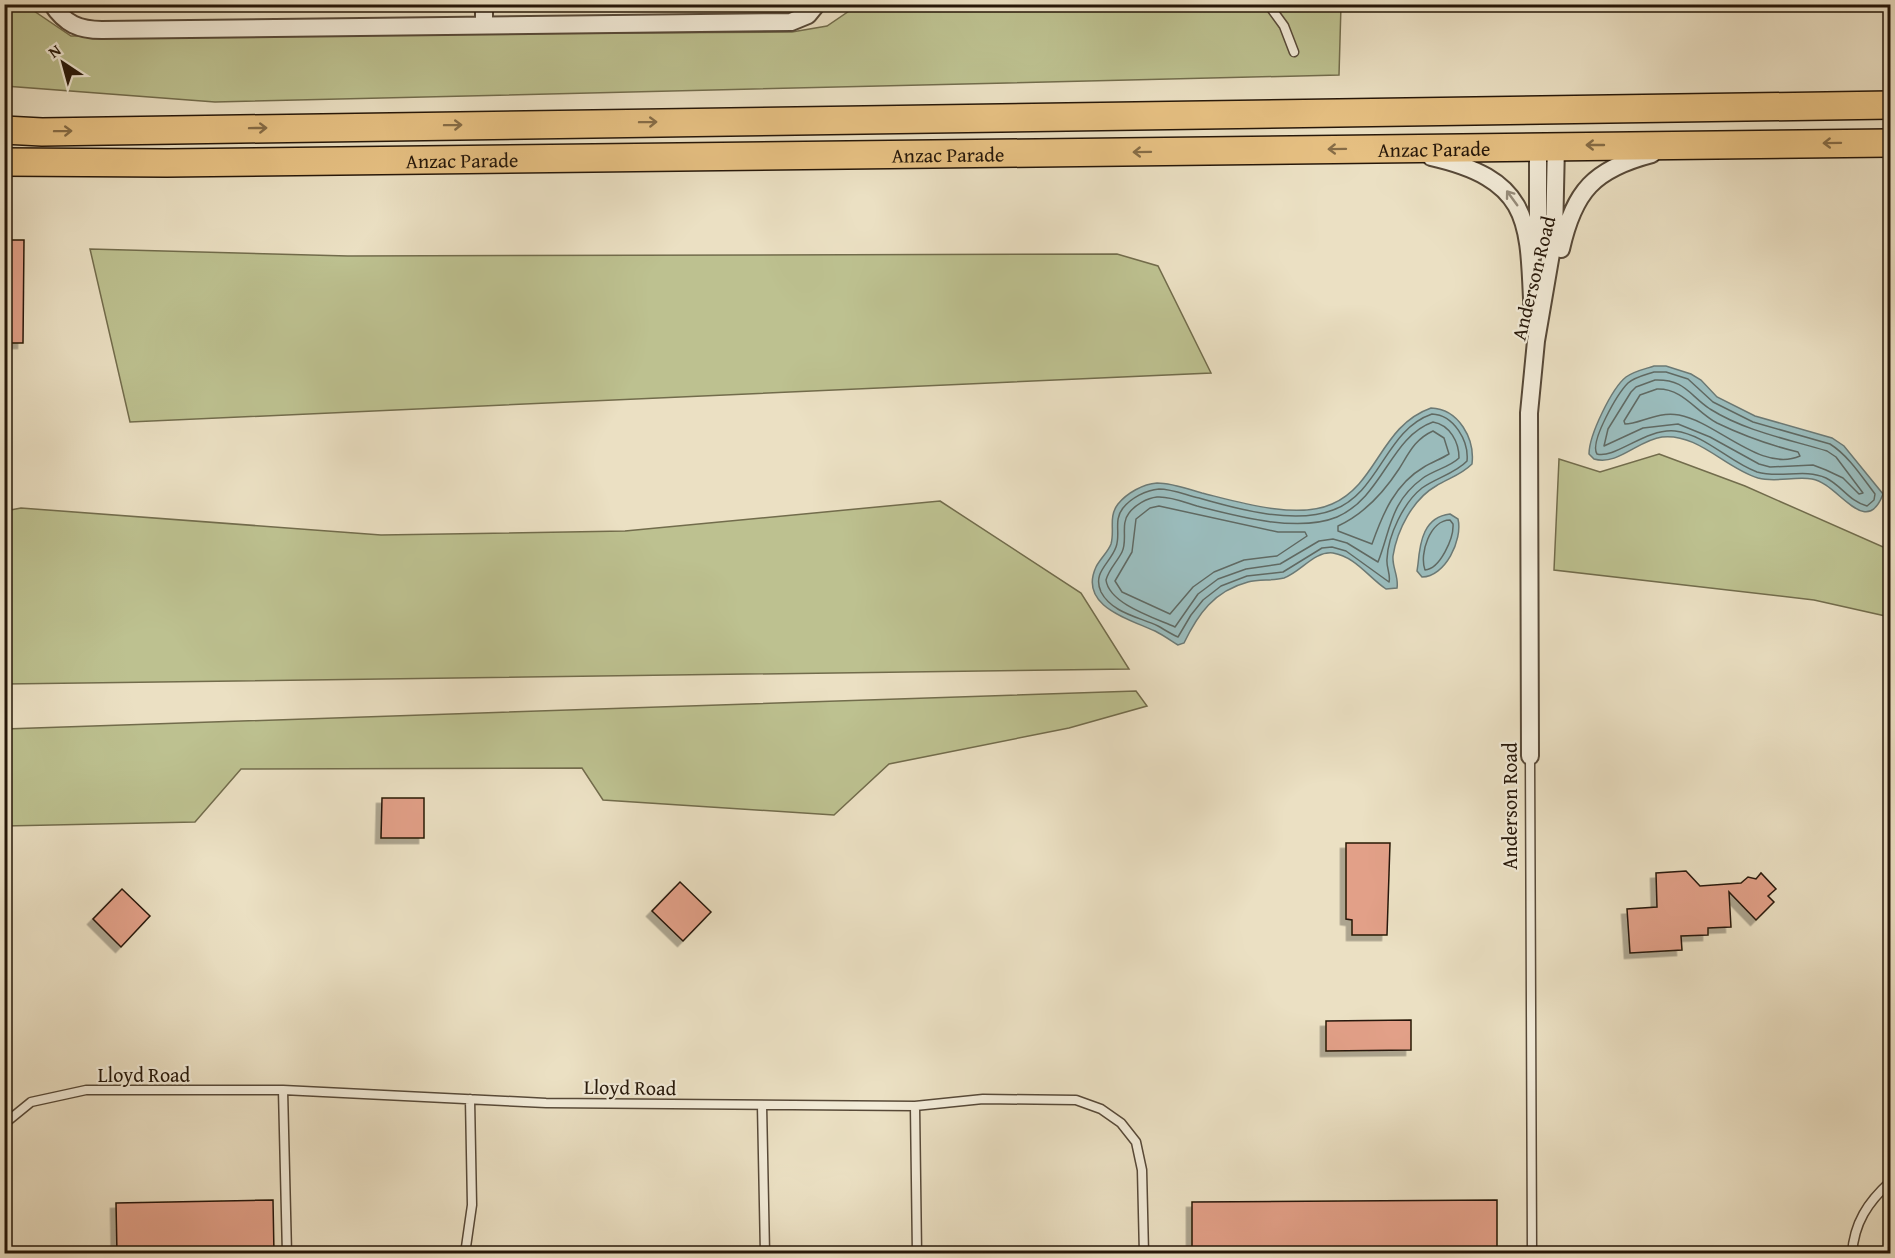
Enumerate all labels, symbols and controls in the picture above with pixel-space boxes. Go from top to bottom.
north arrow [33,33,93,93]
text: N [43,38,66,64]
one-way arrow [637,117,657,128]
one-way arrow [442,120,462,131]
one-way arrow [247,122,267,134]
one-way arrow [52,125,72,137]
street label: Anzac Parade [1377,133,1490,163]
one-way arrow [1823,137,1843,149]
street label: Anzac Parade [891,139,1004,169]
one-way arrow [1586,139,1606,151]
one-way arrow [1328,143,1348,155]
street label: Anzac Parade [405,144,518,175]
one-way arrow [1133,146,1153,157]
one-way arrow [1505,191,1518,207]
street label: Anderson Road [1504,212,1563,343]
street label: Anderson Road [1495,742,1524,870]
street label: Lloyd Road [98,1060,191,1089]
street label: Lloyd Road [584,1072,677,1102]

